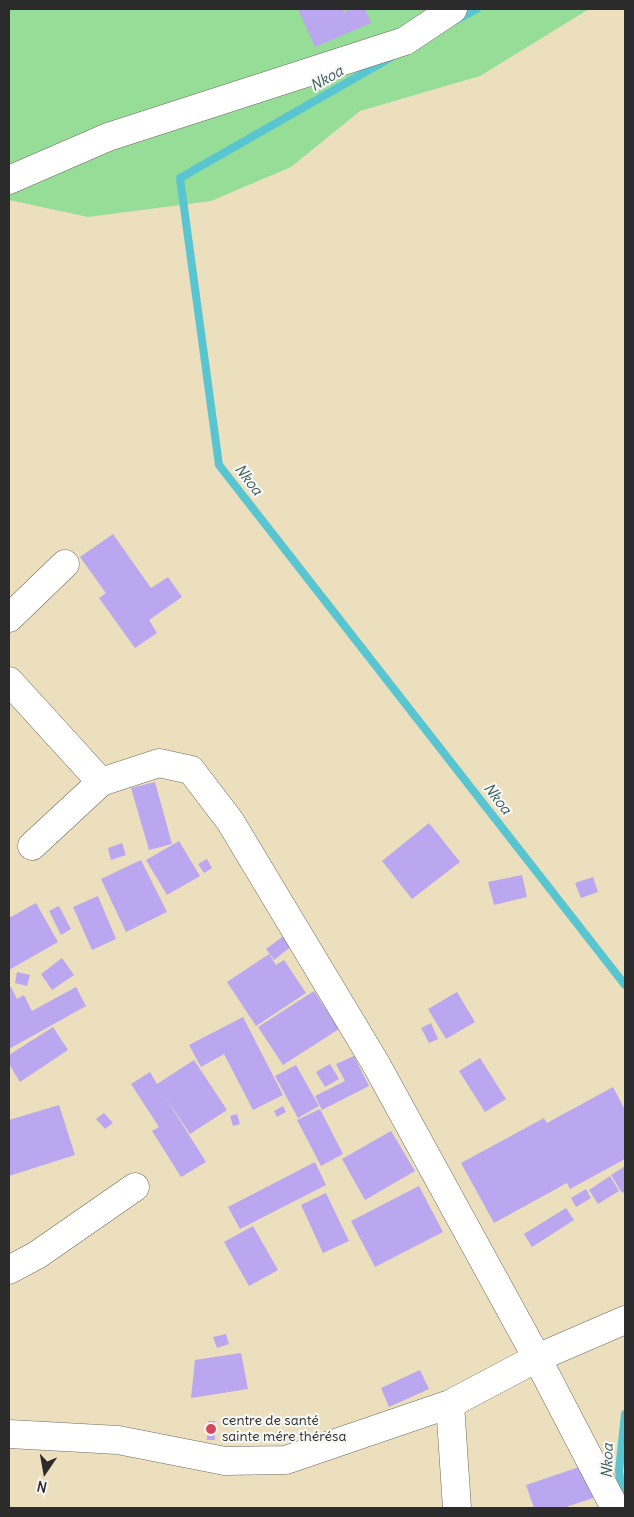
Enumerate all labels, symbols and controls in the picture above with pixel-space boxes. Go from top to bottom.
water label: Nkoa [307,62,347,96]
water label: Nkoa [230,461,266,499]
water label: Nkoa [479,780,515,818]
place label: centre de santé sainte mére thérésa [222,1413,346,1445]
marker: centre de santé sainte mére thérésa [204,1422,218,1436]
water label: Nkoa [598,1443,618,1479]
north arrow [20,1447,70,1497]
text: N [35,1477,48,1496]

